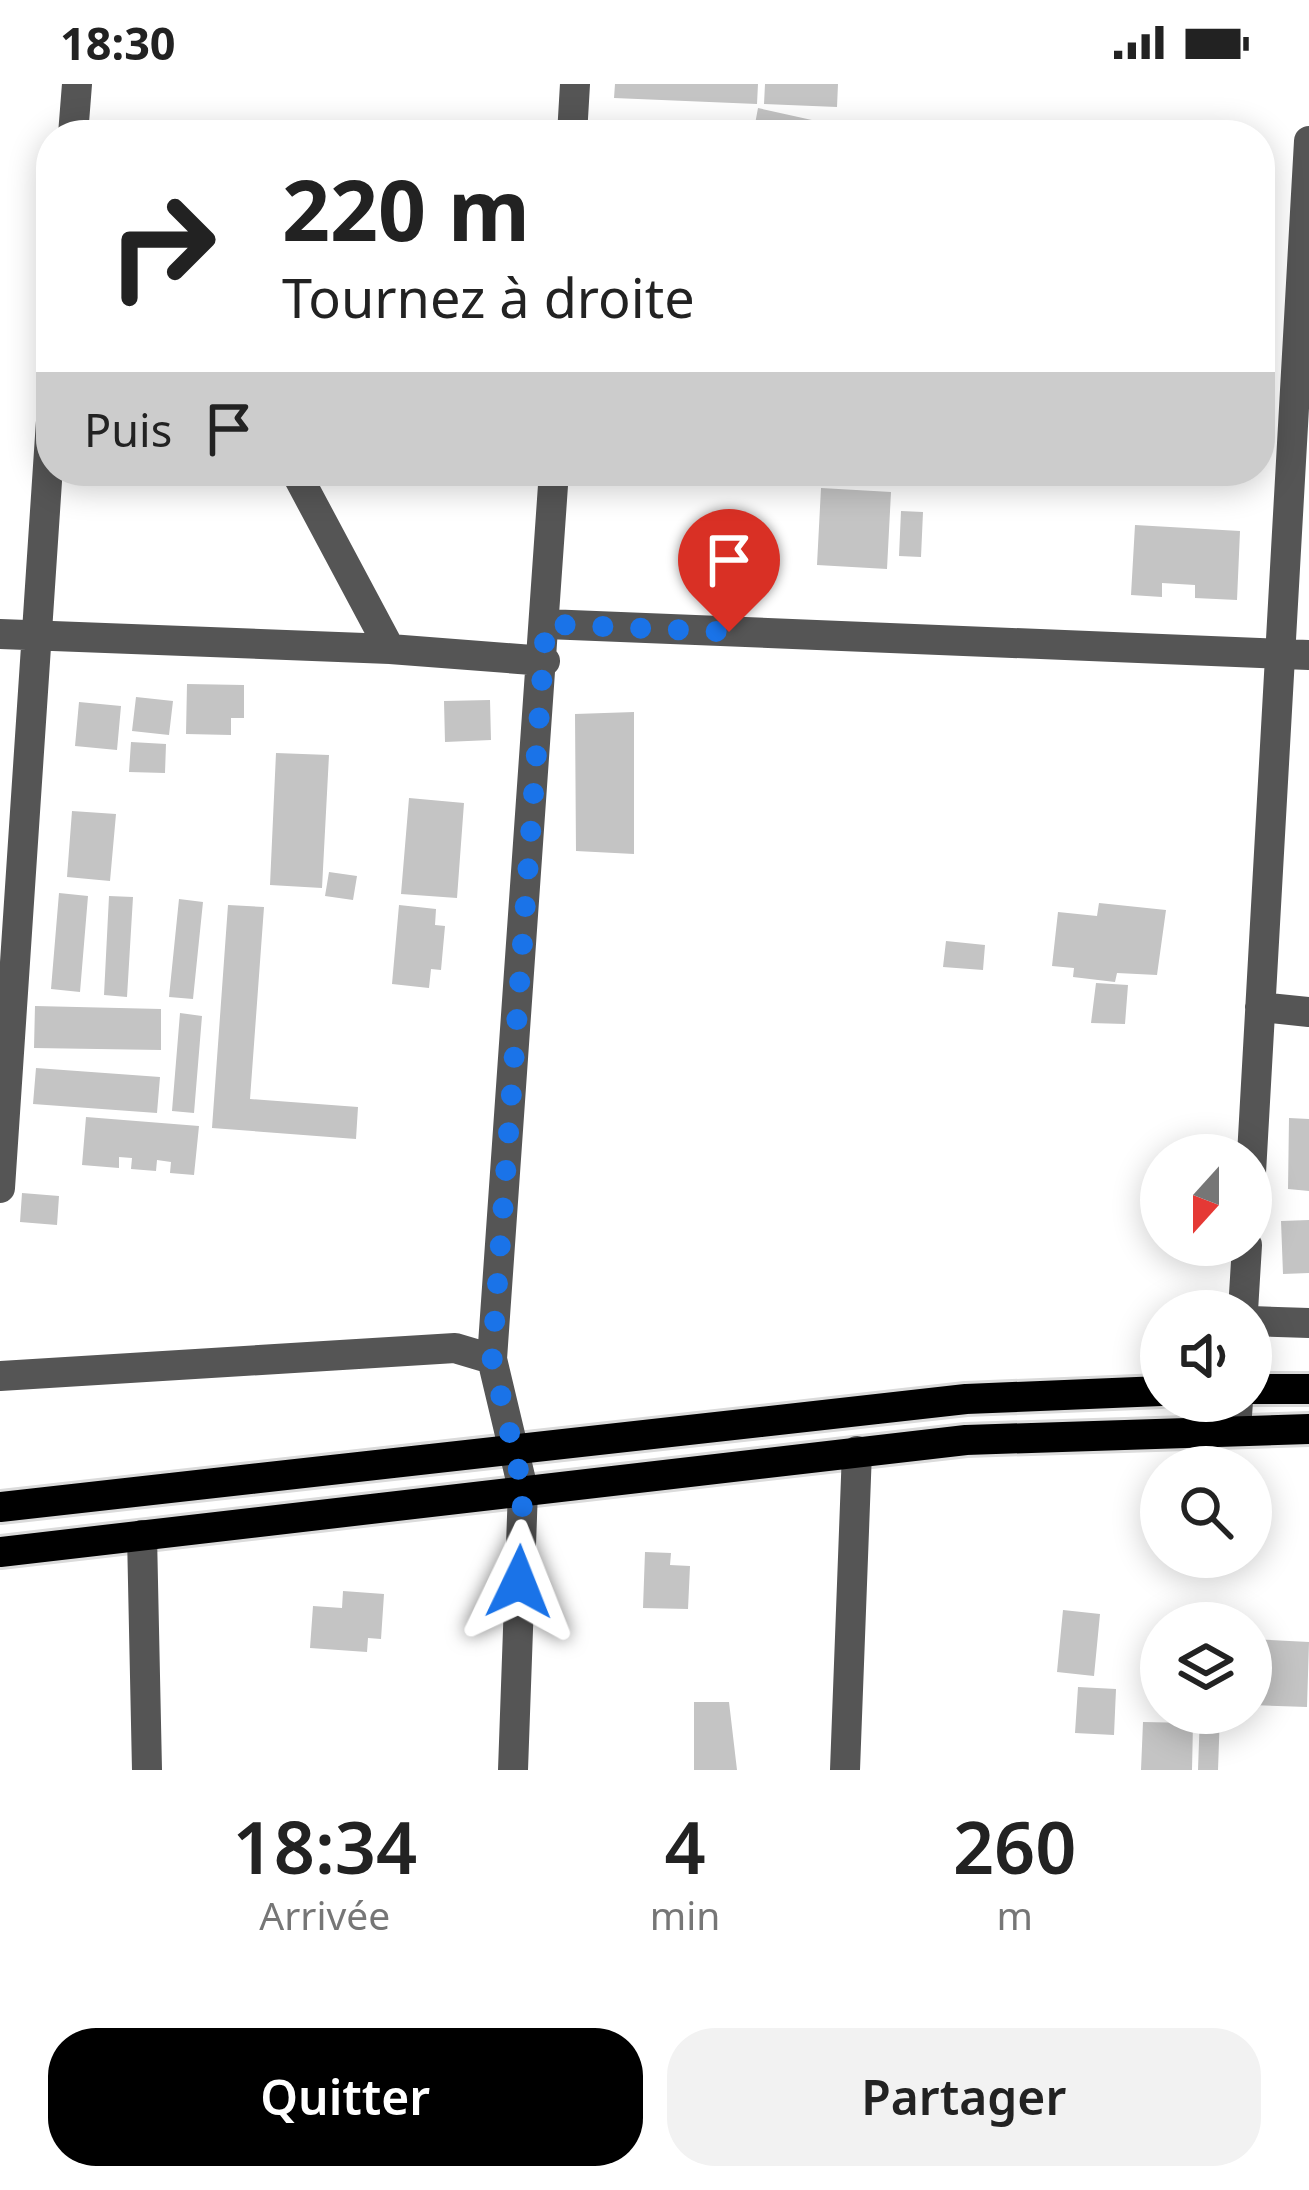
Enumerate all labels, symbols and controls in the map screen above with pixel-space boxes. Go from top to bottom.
text: 18:30 [60,12,176,73]
text: 220 m [282,151,530,266]
icon: right [84,168,240,324]
text: Tournez à droite [282,260,695,334]
icon: arrive [196,396,262,462]
text: Puis [84,399,172,460]
pin [678,509,780,632]
icon: arrive [696,527,762,593]
north arrow [1140,1134,1272,1266]
map controls [1140,1134,1272,1734]
button: sound [1140,1290,1272,1422]
button: search [1140,1446,1272,1578]
position arrow [456,1519,582,1645]
button: layers [1140,1602,1272,1734]
text: 18:34 [233,1797,417,1895]
text: 4 [664,1797,706,1895]
text: 260 [953,1797,1076,1895]
text: Arrivée [259,1888,390,1941]
text: min [650,1888,720,1941]
text: m [996,1888,1033,1941]
button: Quitter [48,2028,643,2166]
button: Partager [667,2028,1261,2166]

